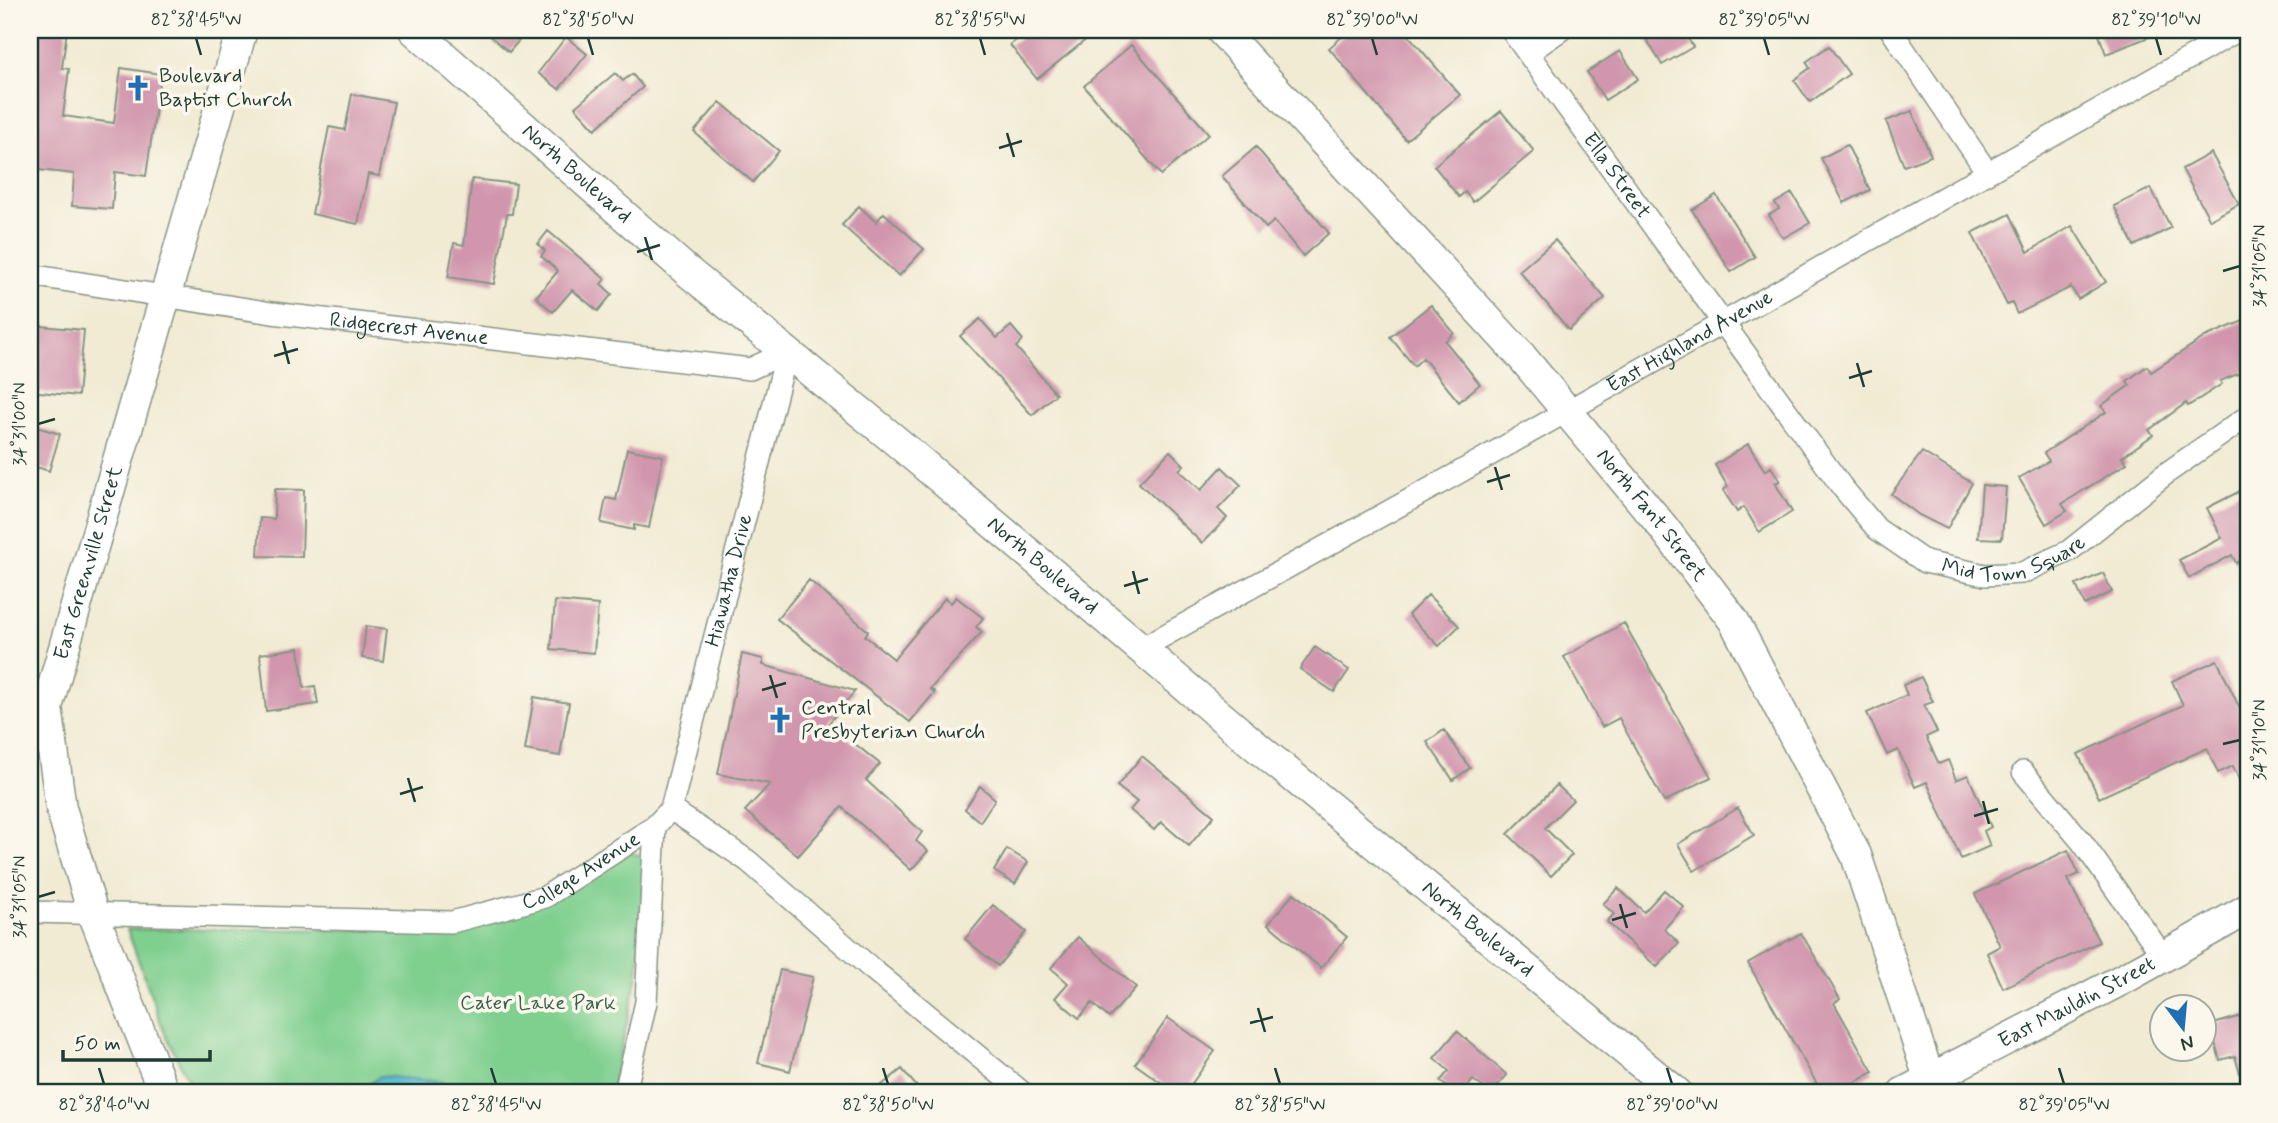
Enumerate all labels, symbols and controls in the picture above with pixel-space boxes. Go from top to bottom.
text: 82°38'45"W [151,8,241,32]
text: 82°38'50"W [542,8,634,32]
text: 82°38'55"W [935,8,1025,32]
text: 82°39'00"W [1326,8,1418,32]
text: 82°39'05"W [1719,8,1809,32]
text: 82°39'10"W [2111,8,2201,32]
place label: Boulevard Baptist Church [159,62,292,114]
church icon: Boulevard Baptist Church [123,73,153,103]
street label: North Boulevard [516,118,638,230]
street label: Ella Street [1576,127,1657,224]
text: 34°31'05"N [2248,224,2272,308]
street label: East Highland Avenue [1602,283,1778,400]
street label: Ridgecrest Avenue [328,306,490,352]
text: 34°31'00"N [8,382,32,466]
street label: North Fant Street [1590,443,1714,588]
street label: East Greenville Street [47,462,130,663]
street label: North Boulevard [981,510,1104,621]
street label: Hiawatha Drive [699,511,759,650]
street label: Mid Town Square [1939,529,2092,589]
place label: Central Presbyterian Church [801,694,985,746]
text: 34°31'10"N [2248,699,2272,781]
church icon: Central Presbyterian Church [765,705,795,735]
street label: College Avenue [519,825,645,917]
text: 34°31'05"N [8,855,32,939]
street label: North Boulevard [1416,874,1540,984]
street label: East Mauldin Street [1994,950,2161,1055]
park label: Cater Lake Park [460,989,616,1017]
north arrow [2148,993,2218,1064]
scale bar [63,1018,210,1062]
text: N [2178,1029,2197,1057]
text: 50 m [74,1030,121,1058]
text: 82°38'40"W [58,1093,150,1117]
text: 82°38'45"W [451,1093,541,1117]
text: 82°38'50"W [842,1093,934,1117]
text: 82°38'55"W [1235,1093,1325,1117]
text: 82°39'00"W [1626,1093,1718,1117]
text: 82°39'05"W [2019,1093,2109,1117]

